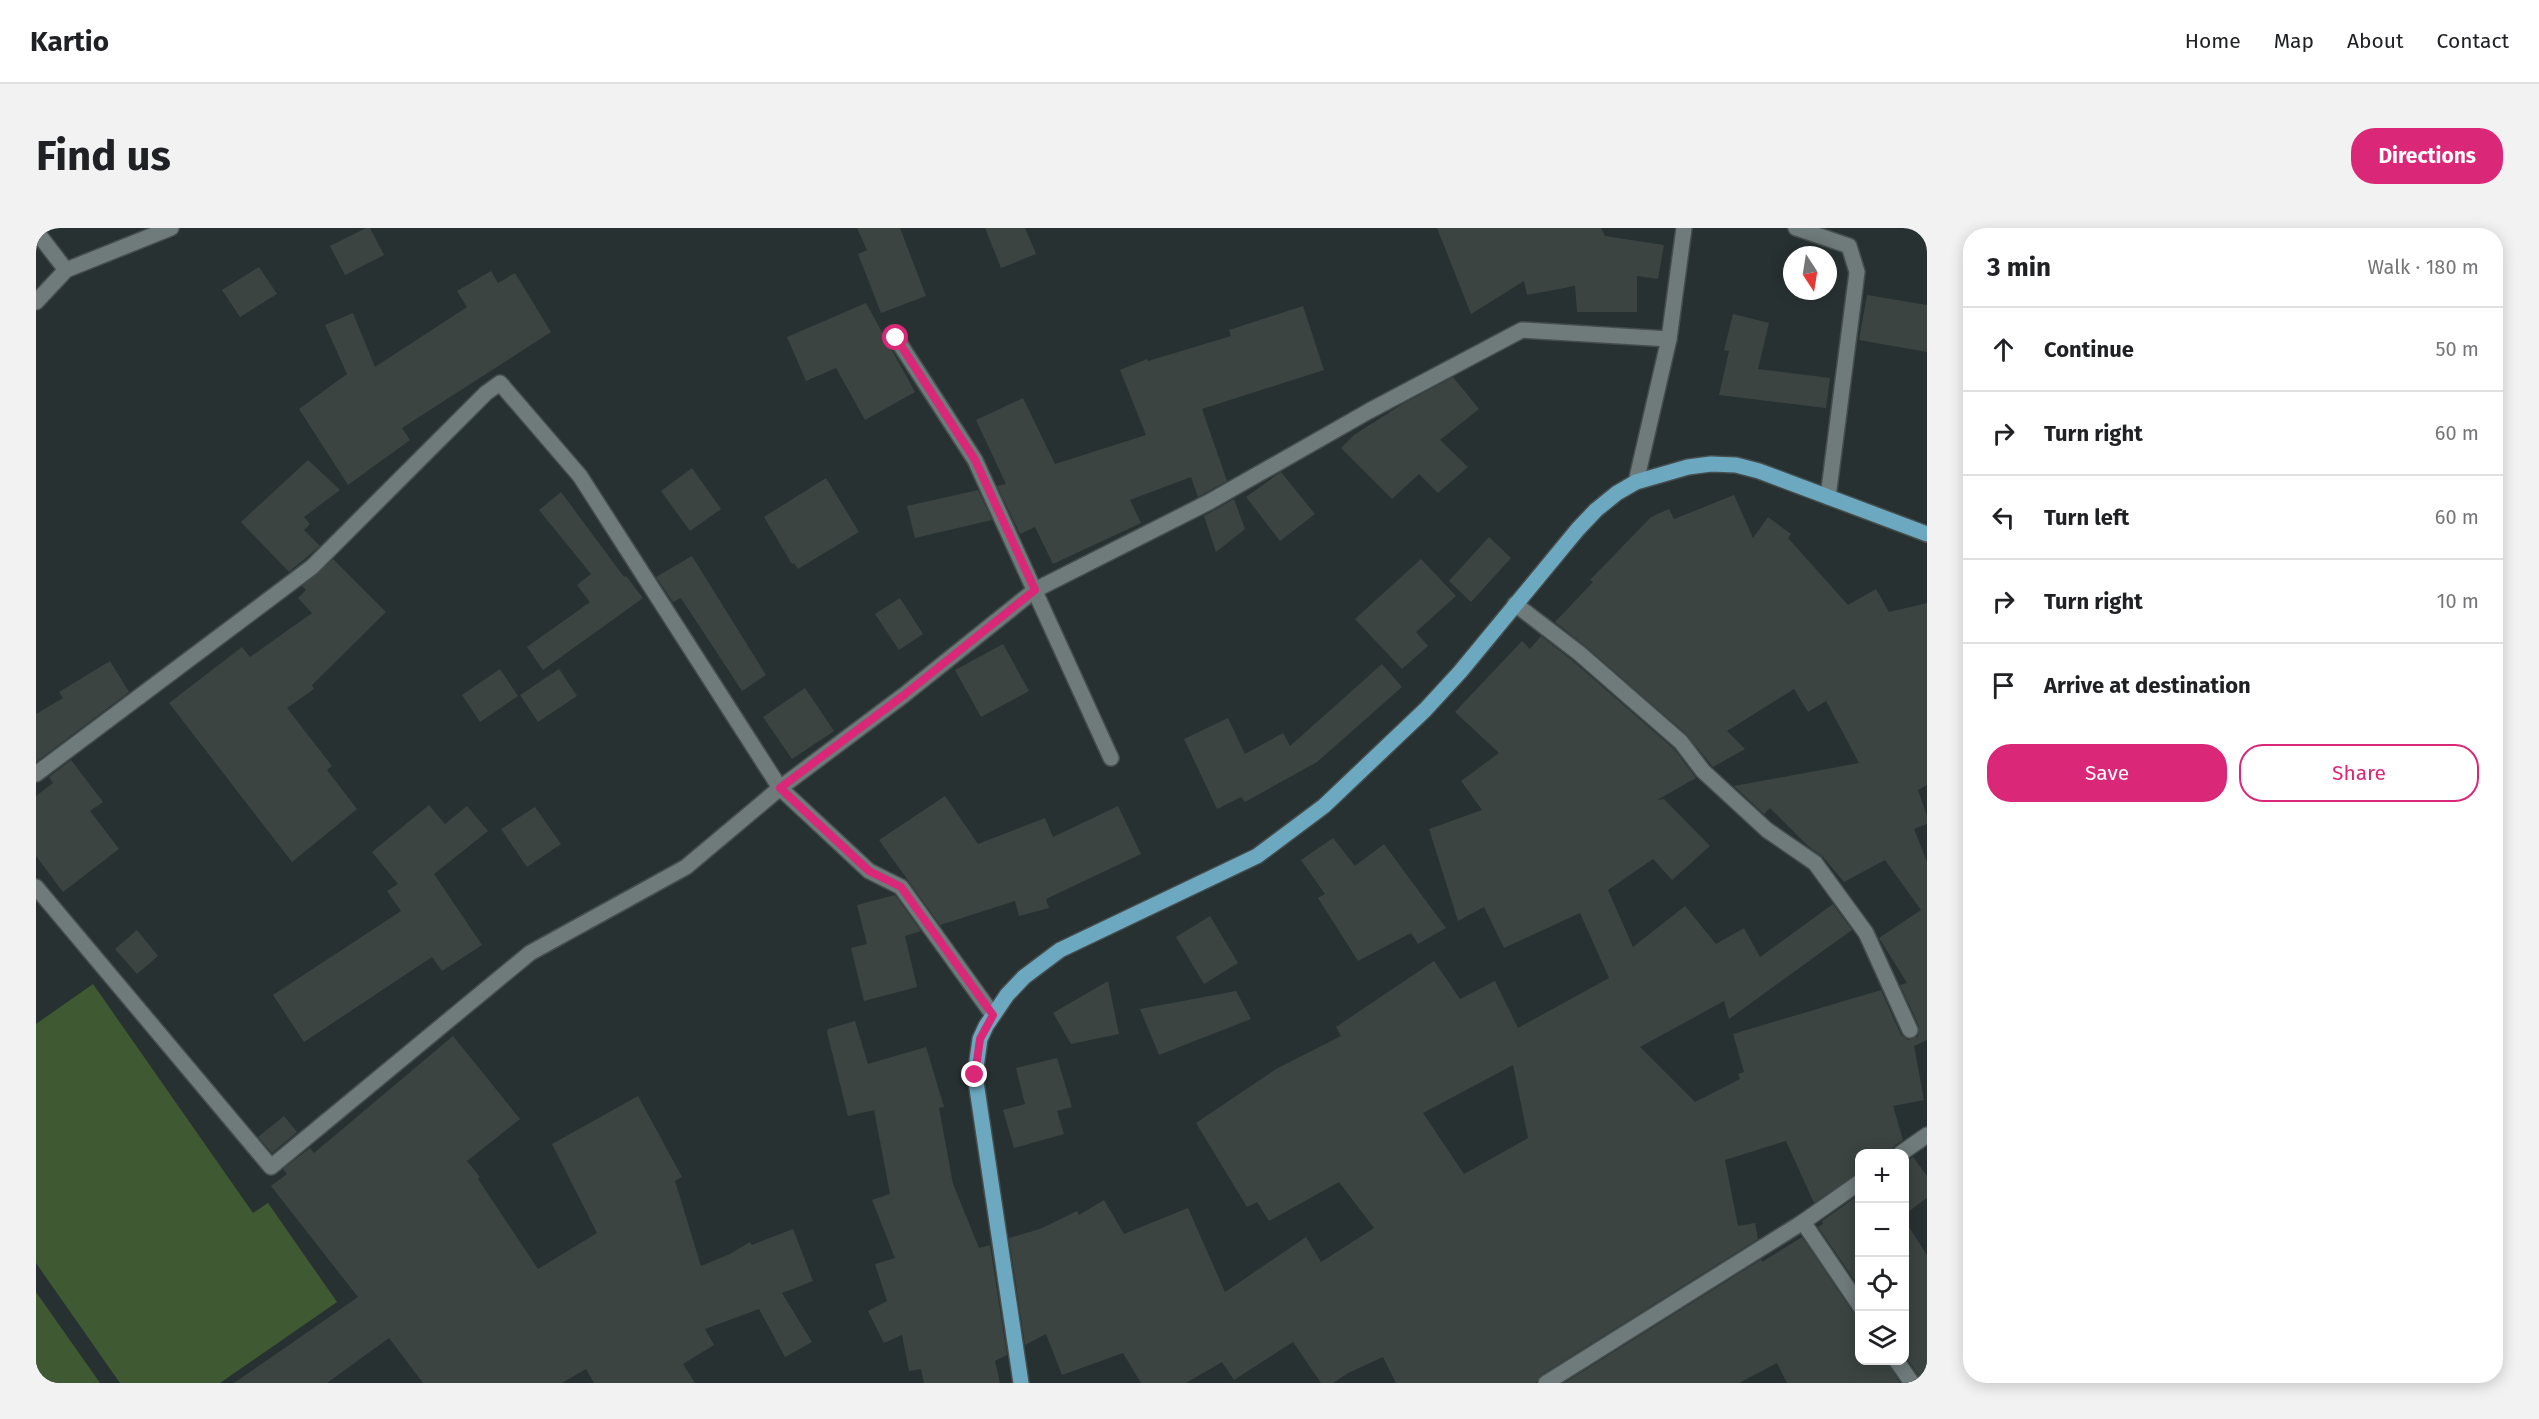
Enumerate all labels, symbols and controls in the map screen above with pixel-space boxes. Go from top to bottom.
text: Kartio [30,25,109,58]
text: Home [2185,28,2241,54]
text: Map [2274,28,2314,54]
text: About [2347,28,2404,54]
text: Contact [2437,28,2509,54]
button: Directions [2351,128,2503,184]
text: Find us [36,131,171,181]
north arrow [1783,246,1837,300]
text: 3 min [1987,252,2051,283]
text: Walk · 180 m [2368,255,2479,279]
route start [882,324,908,350]
icon: ahead [1987,333,2020,366]
text: Continue [2044,336,2134,363]
text: 50 m [2435,337,2479,361]
icon: right [1987,417,2020,450]
text: Turn right [2044,420,2143,447]
text: 60 m [2435,421,2479,445]
icon: left [1987,501,2020,534]
text: Turn left [2044,504,2129,531]
text: 60 m [2435,505,2479,529]
icon: right [1987,585,2020,618]
text: Turn right [2044,588,2143,615]
text: 10 m [2437,589,2479,613]
icon: arrive [1987,669,2020,702]
text: Arrive at destination [2044,672,2251,699]
button: Save [1987,744,2227,802]
button: Share [2239,744,2479,802]
route end [961,1061,987,1087]
map controls [1855,1149,1909,1365]
button: + [1855,1149,1909,1203]
button: − [1855,1203,1909,1257]
button: locate [1855,1257,1909,1311]
button: layers [1855,1311,1909,1365]

